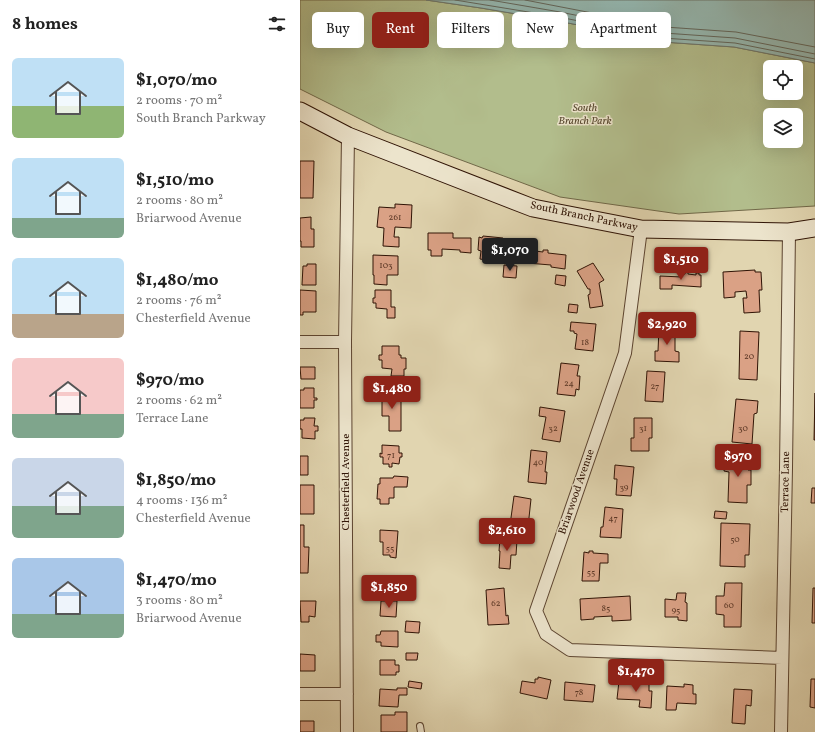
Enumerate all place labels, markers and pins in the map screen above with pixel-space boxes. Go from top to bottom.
pin: $1,070 [477,238,543,272]
pin: $1,510 [648,247,714,281]
pin: $2,920 [634,312,700,346]
pin: $1,480 [359,376,425,410]
pin: $970 [714,444,762,478]
pin: $2,610 [474,518,540,552]
pin: $1,850 [356,575,422,609]
pin: $1,470 [603,659,669,693]

